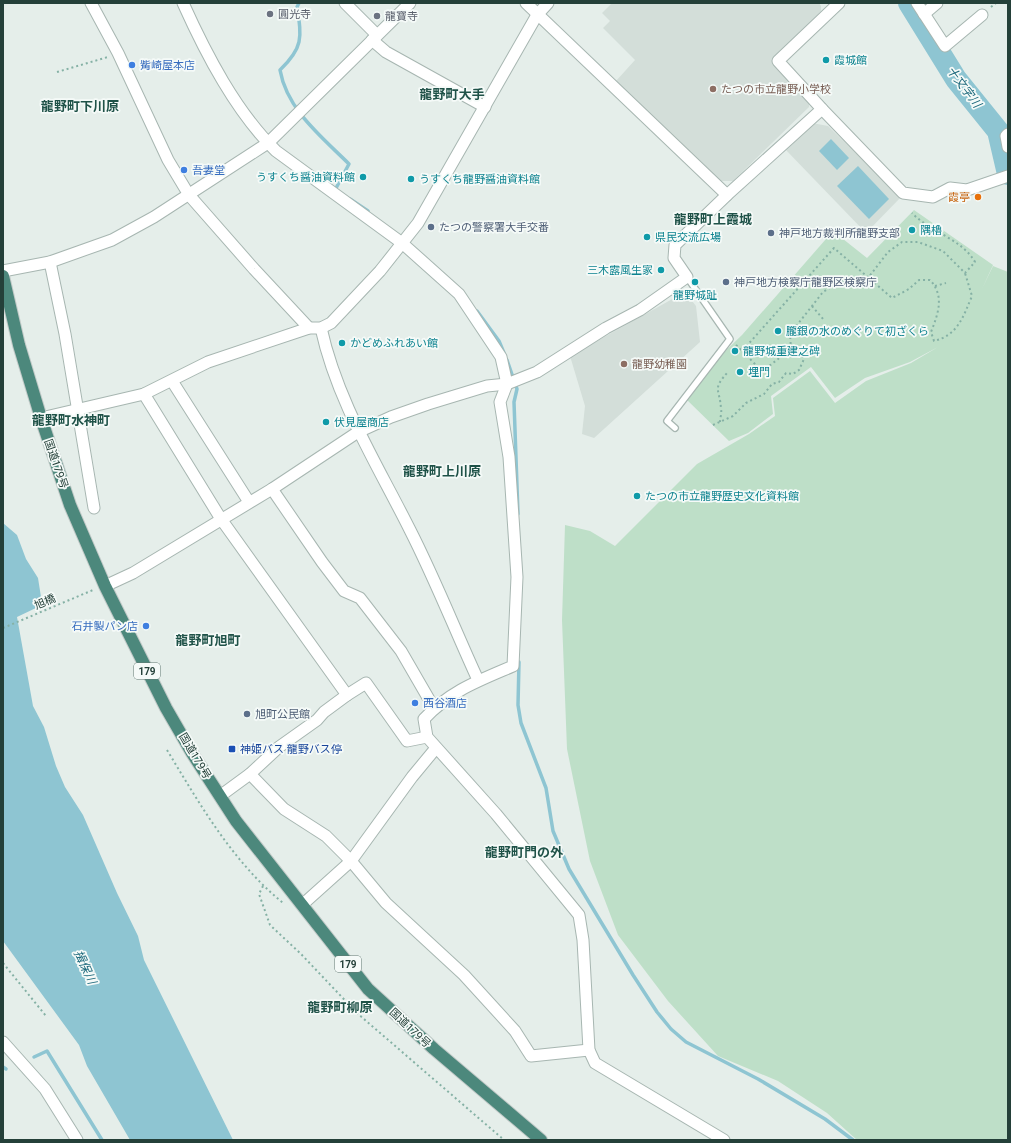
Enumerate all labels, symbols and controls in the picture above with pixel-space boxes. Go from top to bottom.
place label: 圓光寺 [278,8,311,21]
marker: 圓光寺 [265,9,275,19]
place label: 龍寶寺 [385,10,418,23]
marker: 龍寶寺 [372,11,382,21]
place label: 霞城館 [834,54,867,67]
marker: 霞城館 [821,55,831,65]
place label: 觜崎屋本店 [140,59,195,72]
marker: 觜崎屋本店 [127,60,137,70]
water label: 十文字川 [944,64,985,112]
place label: たつの市立龍野小学校 [721,83,831,96]
marker: たつの市立龍野小学校 [708,84,718,94]
district label: 龍野町大手 [419,87,485,102]
district label: 龍野町下川原 [41,99,119,114]
place label: 吾妻堂 [192,164,225,177]
marker: 吾妻堂 [179,165,189,175]
place label: うすくち醤油資料館 [256,171,355,184]
marker: うすくち醤油資料館 [358,172,368,182]
place label: うすくち龍野醤油資料館 [419,173,540,186]
marker: うすくち龍野醤油資料館 [406,174,416,184]
place label: 霞亭 [948,191,970,204]
marker: 霞亭 [973,192,983,202]
district label: 龍野町上霞城 [674,212,752,227]
place label: たつの警察署大手交番 [439,221,549,234]
marker: たつの警察署大手交番 [426,222,436,232]
place label: 隅櫓 [920,224,942,237]
marker: 隅櫓 [907,225,917,235]
place label: 神戸地方裁判所龍野支部 [779,227,900,240]
marker: 神戸地方裁判所龍野支部 [766,228,776,238]
place label: 県民交流広場 [655,231,721,244]
marker: 県民交流広場 [642,232,652,242]
place label: 三木露風生家 [587,264,653,277]
marker: 三木露風生家 [656,265,666,275]
place label: 神戸地方検察庁龍野区検察庁 [734,276,877,289]
marker: 龍野城趾 [690,277,700,287]
marker: 神戸地方検察庁龍野区検察庁 [721,277,731,287]
place label: 龍野城趾 [673,289,717,302]
place label: 朧銀の水のめぐりて初ざくら [786,325,929,338]
marker: 朧銀の水のめぐりて初ざくら [773,326,783,336]
place label: かどめふれあい館 [350,337,438,350]
marker: かどめふれあい館 [337,338,347,348]
place label: 龍野城重建之碑 [743,345,820,358]
marker: 龍野城重建之碑 [730,346,740,356]
place label: 龍野幼稚園 [632,358,687,371]
marker: 龍野幼稚園 [619,359,629,369]
place label: 埋門 [748,366,770,379]
marker: 埋門 [735,367,745,377]
district label: 龍野町水神町 [32,413,110,428]
place label: 伏見屋商店 [334,416,389,429]
marker: 伏見屋商店 [321,417,331,427]
street label: 国道179号 [41,438,71,490]
district label: 龍野町上川原 [403,464,481,479]
place label: たつの市立龍野歴史文化資料館 [645,490,799,503]
marker: たつの市立龍野歴史文化資料館 [632,491,642,501]
street label: 旭橋 [32,592,58,612]
place label: 石井製パン店 [71,620,138,633]
marker: 石井製パン店 [141,621,151,631]
district label: 龍野町旭町 [175,633,241,648]
road number: 179 [134,663,160,679]
place label: 西谷酒店 [423,697,467,710]
marker: 西谷酒店 [410,698,420,708]
place label: 旭町公民館 [255,708,310,721]
marker: 旭町公民館 [242,709,252,719]
street label: 国道179号 [176,731,214,781]
place label: 神姫バス 龍野バス停 [240,743,343,756]
marker: 神姫バス 龍野バス停 [227,744,237,754]
district label: 龍野町門の外 [485,845,564,860]
water label: 揖保川 [71,948,100,988]
road number: 179 [335,956,361,972]
district label: 龍野町柳原 [307,1000,373,1015]
street label: 国道179号 [387,1006,433,1050]

